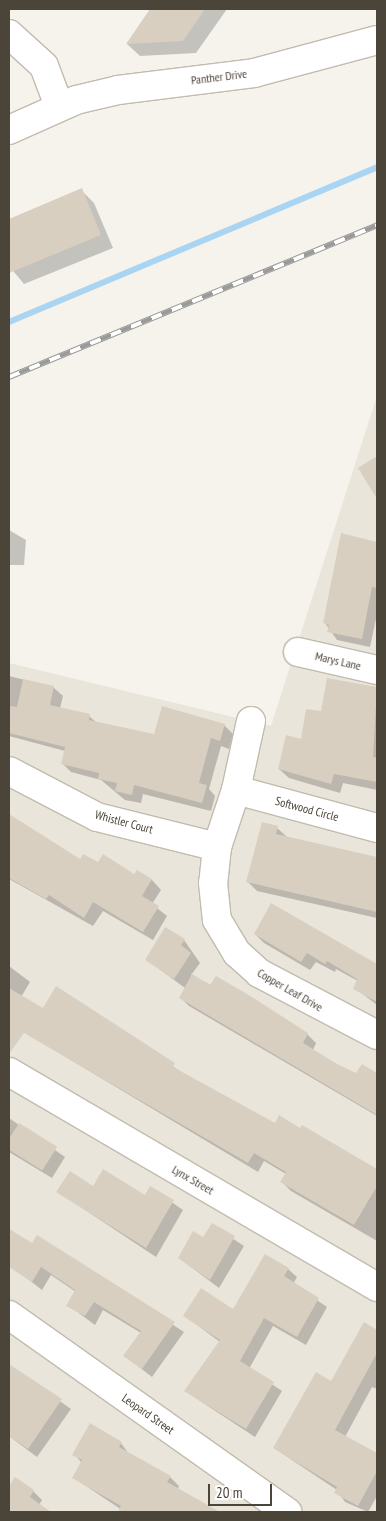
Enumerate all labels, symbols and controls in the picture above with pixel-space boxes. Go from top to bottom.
street label: Panther Drive [190,66,248,88]
street label: Marys Lane [314,649,362,673]
street label: Softwood Circle [274,794,340,824]
street label: Whistler Court [93,807,155,837]
street label: Copper Leaf Drive [255,965,325,1015]
street label: Lynx Street [169,1162,217,1198]
street label: Leopard Street [119,1391,177,1437]
scale bar [211,1474,275,1506]
text: 20 m [216,1483,242,1502]

